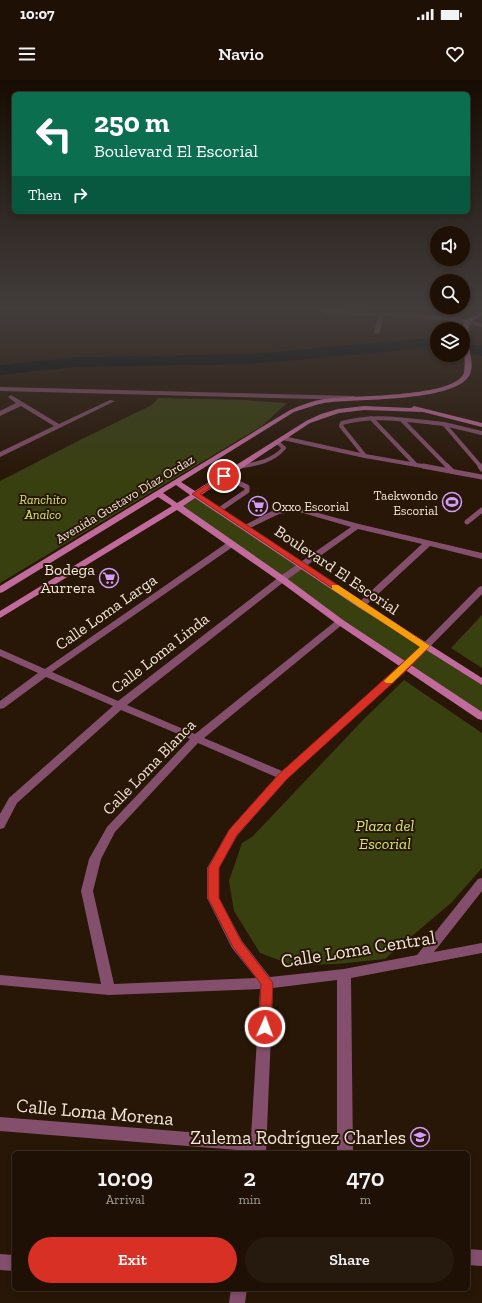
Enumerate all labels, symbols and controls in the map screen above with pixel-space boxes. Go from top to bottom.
text: 10:07 [20,5,55,23]
icon: menu [16,43,38,65]
text: Navio [218,43,264,65]
icon: heart [444,43,466,65]
text: 250 m [94,106,170,139]
icon: left [28,108,80,160]
text: Boulevard El Escorial [94,140,258,162]
icon: right [69,184,91,206]
text: Then [28,186,61,204]
map controls [430,226,470,362]
button: sound [430,226,470,266]
button: search [430,274,470,314]
button: layers [430,322,470,362]
street label: Avenida Gustavo Díaz Ordaz [53,452,197,546]
pin [207,459,241,493]
icon: arrive [213,465,235,487]
place label: Taekwondo Escorial [373,488,439,518]
sports icon: Taekwondo Escorial [441,491,463,513]
park label: Ranchito Analco [19,492,67,522]
supermarket icon: Oxxo Escorial [247,495,269,517]
place label: Oxxo Escorial [272,499,350,514]
street label: Boulevard El Escorial [271,521,403,619]
place label: Bodega Aurrera [41,560,95,597]
supermarket icon: Bodega Aurrera [98,567,120,589]
street label: Calle Loma Larga [52,570,161,654]
street label: Calle Loma Linda [107,609,213,697]
street label: Calle Loma Blanca [99,715,200,819]
park label: Plaza del Escorial [356,816,414,853]
street label: Calle Loma Central [279,925,437,973]
position arrow [244,1006,286,1048]
street label: Calle Loma Morena [15,1094,175,1130]
place label: Zulema Rodríguez Charles [190,1126,406,1149]
school or university icon: Zulema Rodríguez Charles [409,1126,431,1148]
text: 10:09 [97,1163,153,1192]
text: 2 [243,1163,256,1192]
text: 470 [346,1163,385,1192]
text: Arrival [106,1192,145,1207]
text: min [238,1192,261,1207]
text: m [360,1192,371,1207]
button: Exit [28,1237,237,1283]
button: Share [245,1237,454,1283]

